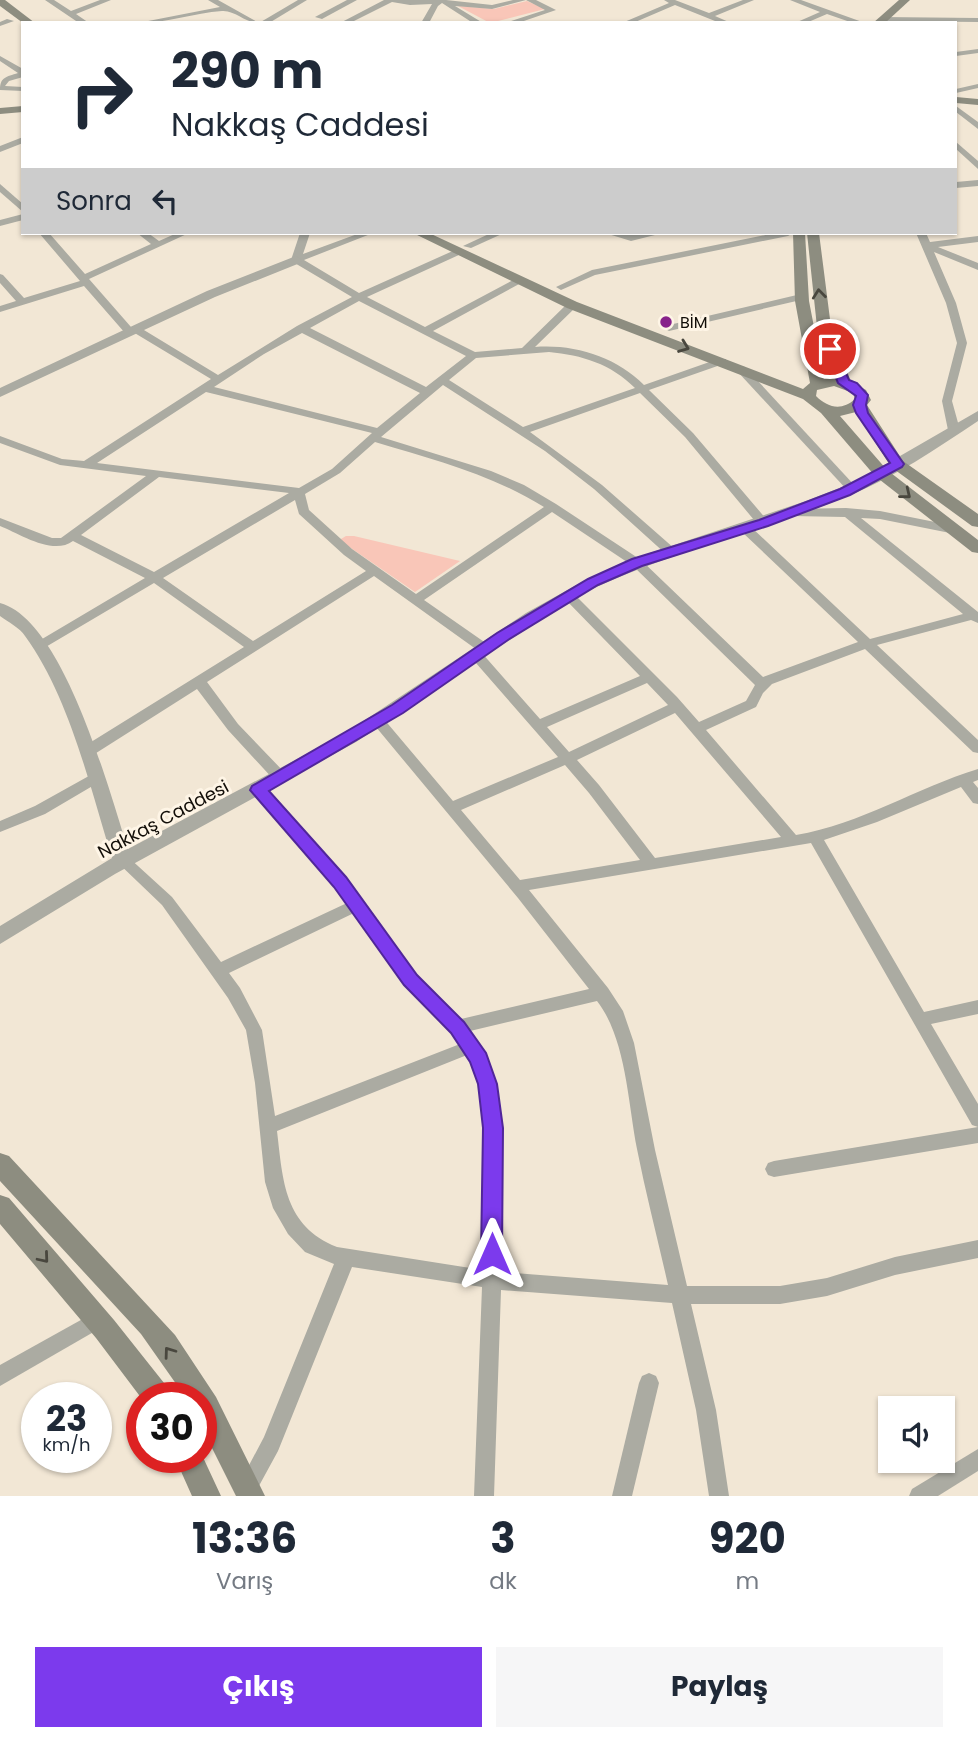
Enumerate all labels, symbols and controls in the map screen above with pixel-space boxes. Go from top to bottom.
text: 290 m [171,37,323,105]
icon: right [56,49,147,140]
text: Nakkaş Caddesi [171,102,429,147]
icon: left [146,182,184,220]
text: Sonra [56,183,132,219]
one-way arrow [811,288,826,300]
place label: BİM [680,311,708,334]
marker: BİM [658,314,674,330]
pin [800,319,860,379]
icon: arrive [811,330,849,368]
one-way arrow [678,339,690,353]
one-way arrow [898,486,911,498]
street label: Nakkaş Caddesi [93,774,233,864]
position arrow [455,1217,529,1291]
one-way arrow [36,1249,48,1262]
one-way arrow [165,1347,177,1360]
speed limit sign: 30 [126,1382,217,1473]
text: 23 [46,1394,87,1443]
map controls [878,1396,955,1473]
button: sound [878,1396,955,1473]
text: km/h [43,1432,90,1457]
text: 13:36 [192,1509,297,1568]
text: 3 [490,1509,516,1568]
text: 920 [709,1509,786,1568]
text: Varış [216,1565,273,1597]
text: dk [489,1565,517,1597]
text: m [736,1565,759,1597]
button: Çıkış [35,1647,482,1727]
button: Paylaş [496,1647,943,1727]

